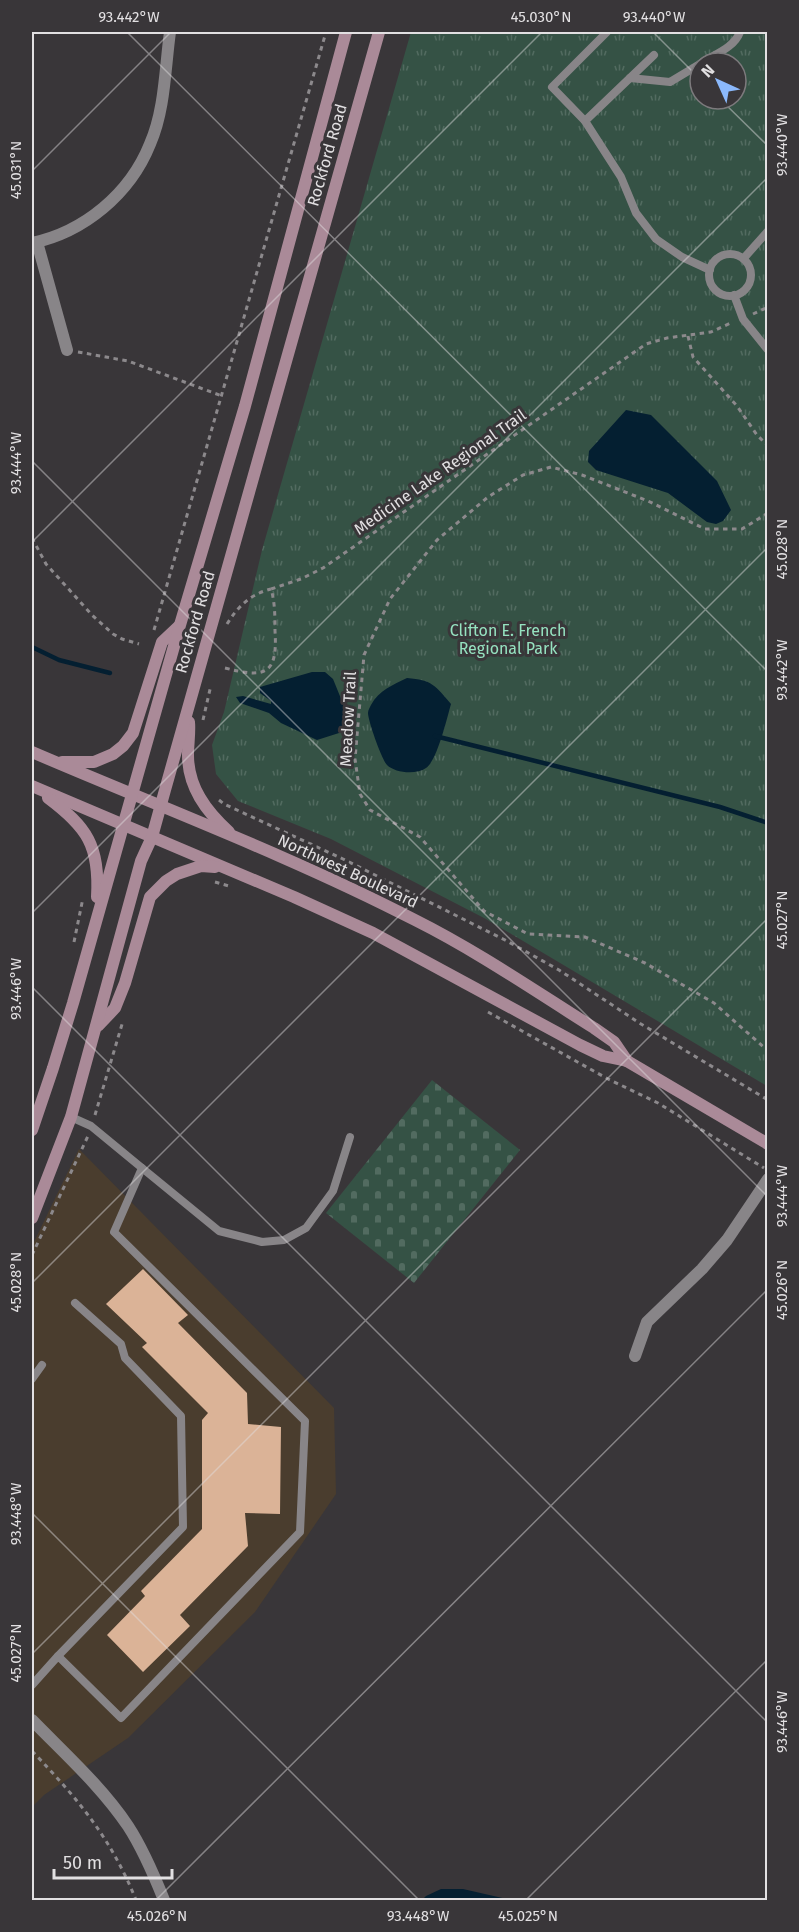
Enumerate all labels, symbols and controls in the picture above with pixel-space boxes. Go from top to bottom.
text: 93.442°W [98,8,160,26]
text: 45.030°N [511,8,571,26]
text: 93.440°W [623,8,686,26]
north arrow [688,51,748,111]
text: N [697,60,718,81]
street label: Rockford Road [303,102,351,208]
text: 93.440°W [773,113,791,176]
text: 45.031°N [7,141,25,199]
street label: Medicine Lake Regional Trail [350,405,530,539]
text: 93.444°W [7,431,25,494]
text: 45.028°N [773,519,791,579]
street label: Rockford Road [171,569,219,675]
park label: Clifton E. French Regional Park [450,621,566,658]
text: 93.442°W [773,639,791,701]
street label: Meadow Trail [336,670,360,767]
street label: Northwest Boulevard [275,830,421,912]
text: 45.027°N [773,890,791,950]
text: 93.446°W [7,957,25,1020]
text: 93.444°W [773,1164,791,1227]
text: 45.028°N [7,1252,25,1312]
text: 45.026°N [773,1260,791,1320]
text: 93.448°W [7,1482,25,1545]
text: 45.027°N [7,1623,25,1683]
text: 93.446°W [773,1690,791,1753]
scale bar [54,1842,172,1880]
text: 50 m [63,1852,102,1874]
text: 45.026°N [127,1907,187,1925]
text: 93.448°W [387,1907,450,1925]
text: 45.025°N [498,1907,558,1925]

